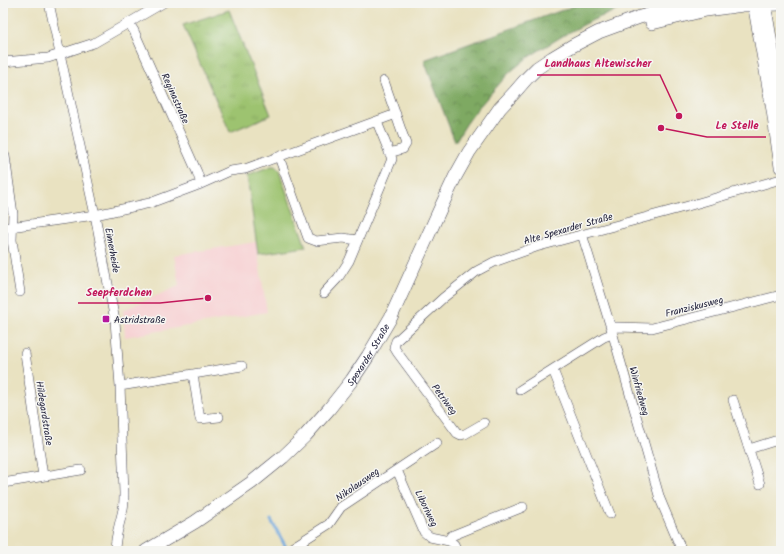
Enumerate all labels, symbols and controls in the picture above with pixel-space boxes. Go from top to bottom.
callout: Landhaus Altewischer [537,52,660,75]
text: Landhaus Altewischer [544,55,653,73]
street label: Reginastraße [157,70,194,127]
callout: Le Stelle [707,114,766,137]
text: Le Stelle [715,117,759,135]
street label: Alte Spexarder Straße [522,208,615,249]
street label: Eimerheide [100,226,124,275]
callout: Seepferdchen [78,280,160,303]
text: Seepferdchen [86,284,152,302]
street label: Franziskusweg [664,292,725,322]
place label: Astridstraße [114,312,166,328]
marker: Astridstraße [101,314,111,324]
street label: Spexarder Straße [343,320,395,390]
street label: Winfriedweg [624,365,654,418]
street label: Hildegardstraße [31,380,57,447]
street label: Petriweg [427,381,461,419]
street label: Nikolausweg [332,464,383,506]
street label: Liboriweg [410,487,442,530]

